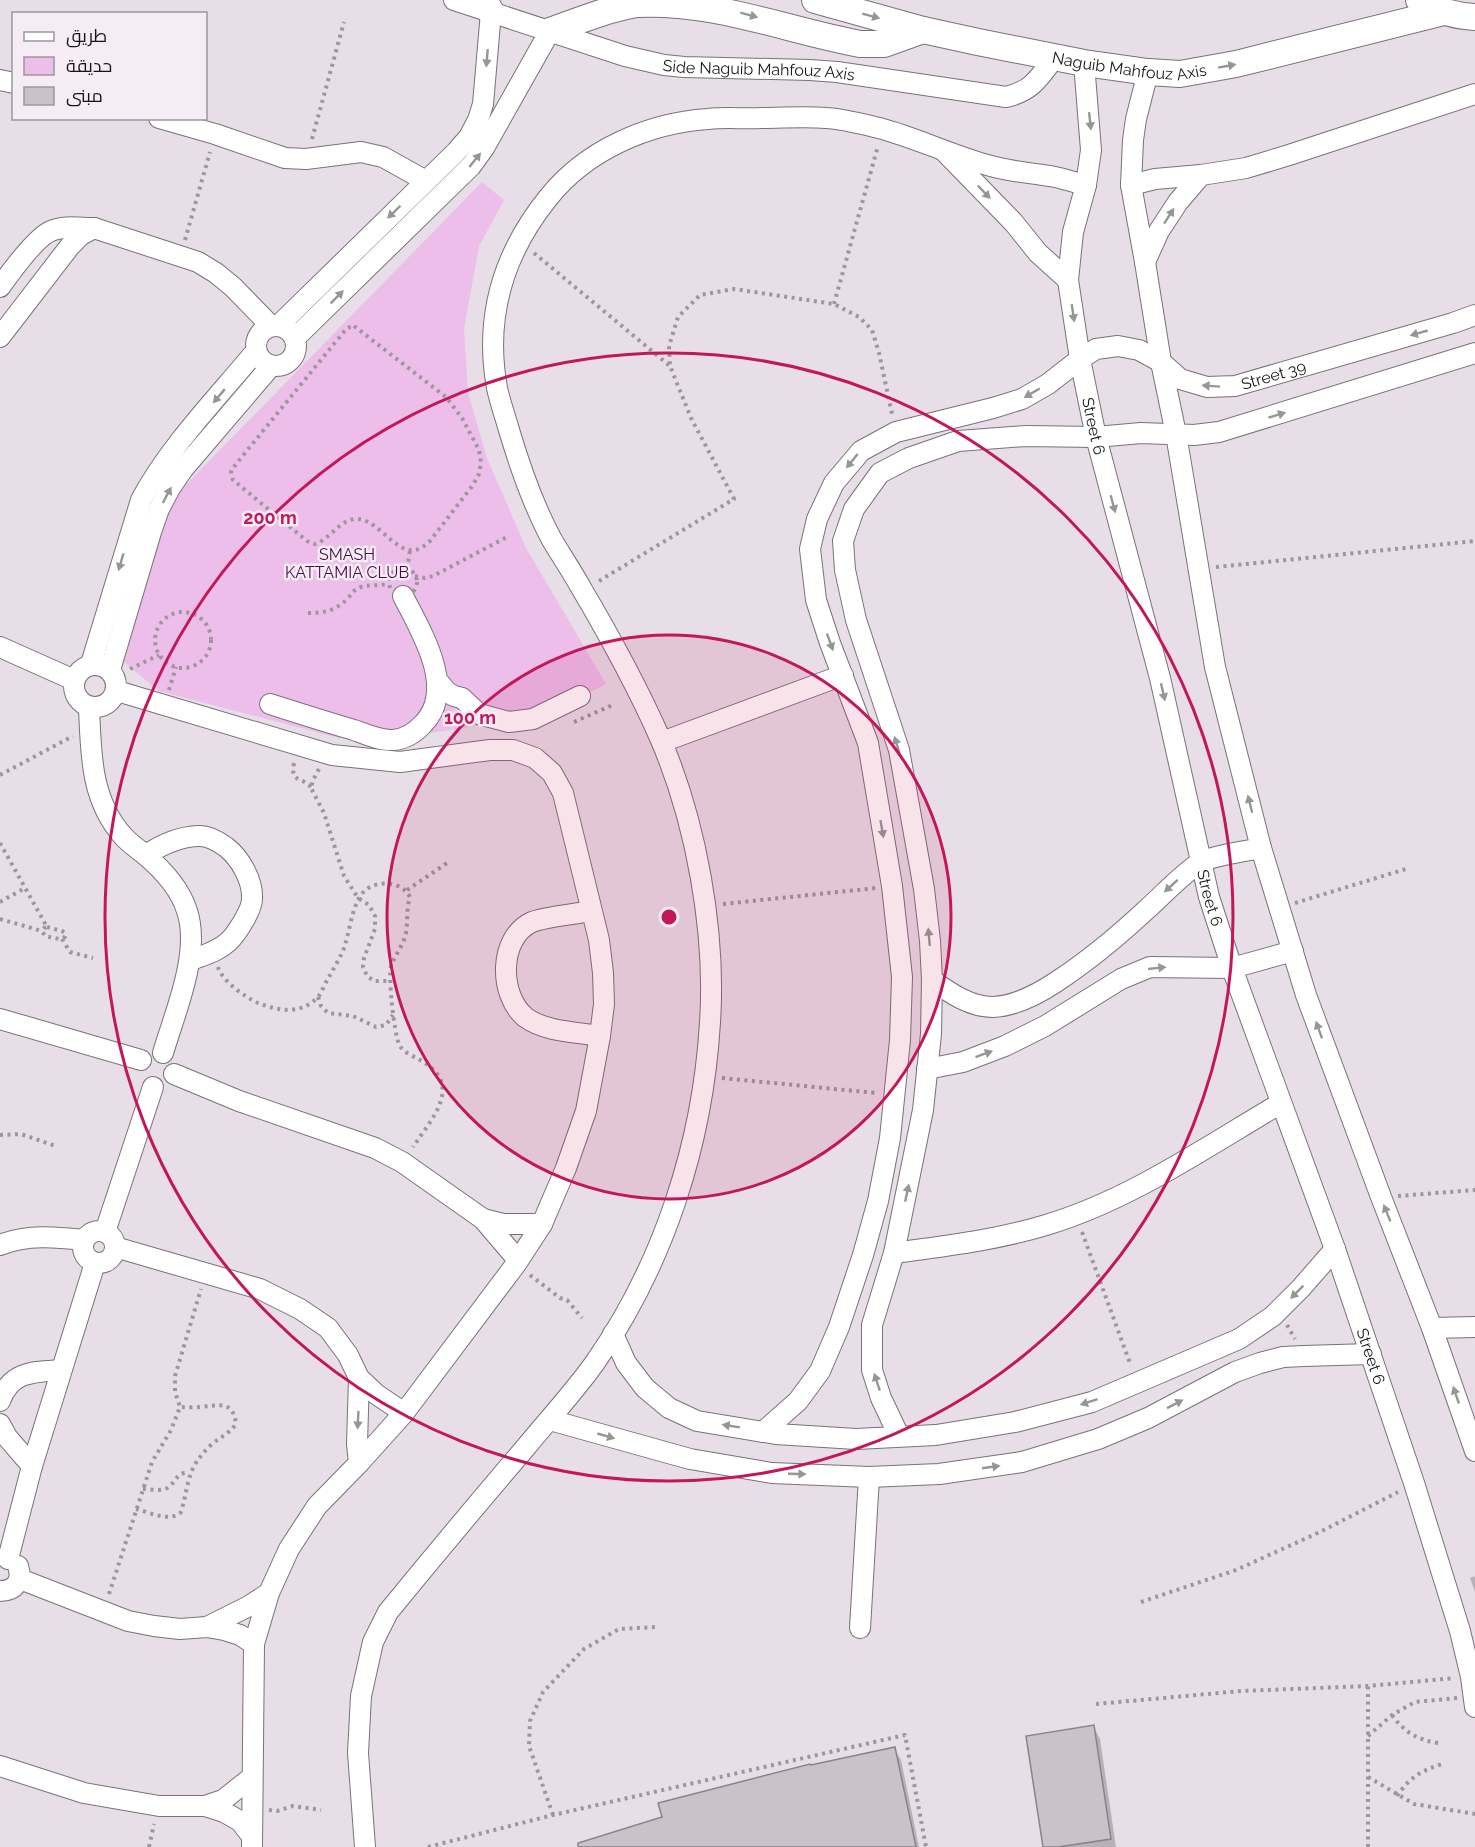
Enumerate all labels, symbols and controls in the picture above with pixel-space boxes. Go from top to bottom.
one-way arrow [740,11,758,21]
one-way arrow [862,11,880,21]
legend [12,12,207,120]
text: طريق [66,25,107,48]
street label: Naguib Mahfouz Axis [1050,48,1208,84]
one-way arrow [482,49,492,68]
text: حديقة [66,55,112,76]
street label: Side Naguib Mahfouz Axis [662,56,856,85]
one-way arrow [1218,61,1237,70]
text: مبنى [66,85,103,107]
one-way arrow [1085,112,1095,131]
one-way arrow [469,152,481,167]
one-way arrow [976,185,990,199]
one-way arrow [387,205,401,219]
one-way arrow [1163,208,1174,224]
one-way arrow [330,291,344,305]
one-way arrow [1069,304,1078,323]
one-way arrow [1410,329,1428,338]
street label: Street 39 [1239,357,1308,394]
one-way arrow [1201,381,1220,391]
one-way arrow [212,388,225,404]
one-way arrow [1023,388,1040,398]
street label: Street 6 [1078,396,1109,457]
one-way arrow [1268,410,1286,419]
one-way arrow [847,453,859,468]
one-way arrow [162,486,172,503]
one-way arrow [1109,494,1119,513]
text: 200 m [243,507,297,528]
park label: SMASH KATTAMIA CLUB [285,545,409,582]
one-way arrow [116,553,125,571]
one-way arrow [825,633,835,651]
one-way arrow [1159,683,1169,701]
text: 100 m [444,707,496,728]
one-way arrow [892,735,901,753]
one-way arrow [1244,794,1254,813]
one-way arrow [878,819,887,838]
street label: Street 6 [1193,868,1227,929]
one-way arrow [1164,879,1179,892]
centre of rings [659,907,679,927]
one-way arrow [924,927,934,946]
one-way arrow [1148,963,1167,973]
one-way arrow [1314,1021,1324,1039]
one-way arrow [975,1049,993,1059]
one-way arrow [903,1183,912,1202]
one-way arrow [1382,1204,1391,1222]
one-way arrow [1290,1285,1304,1299]
street label: Street 6 [1352,1326,1389,1387]
one-way arrow [871,1373,881,1391]
one-way arrow [1450,1386,1460,1404]
one-way arrow [1080,1398,1098,1407]
one-way arrow [1167,1399,1184,1409]
one-way arrow [354,1411,363,1430]
one-way arrow [721,1422,740,1431]
one-way arrow [597,1432,615,1441]
one-way arrow [982,1462,1001,1471]
one-way arrow [788,1469,807,1478]

